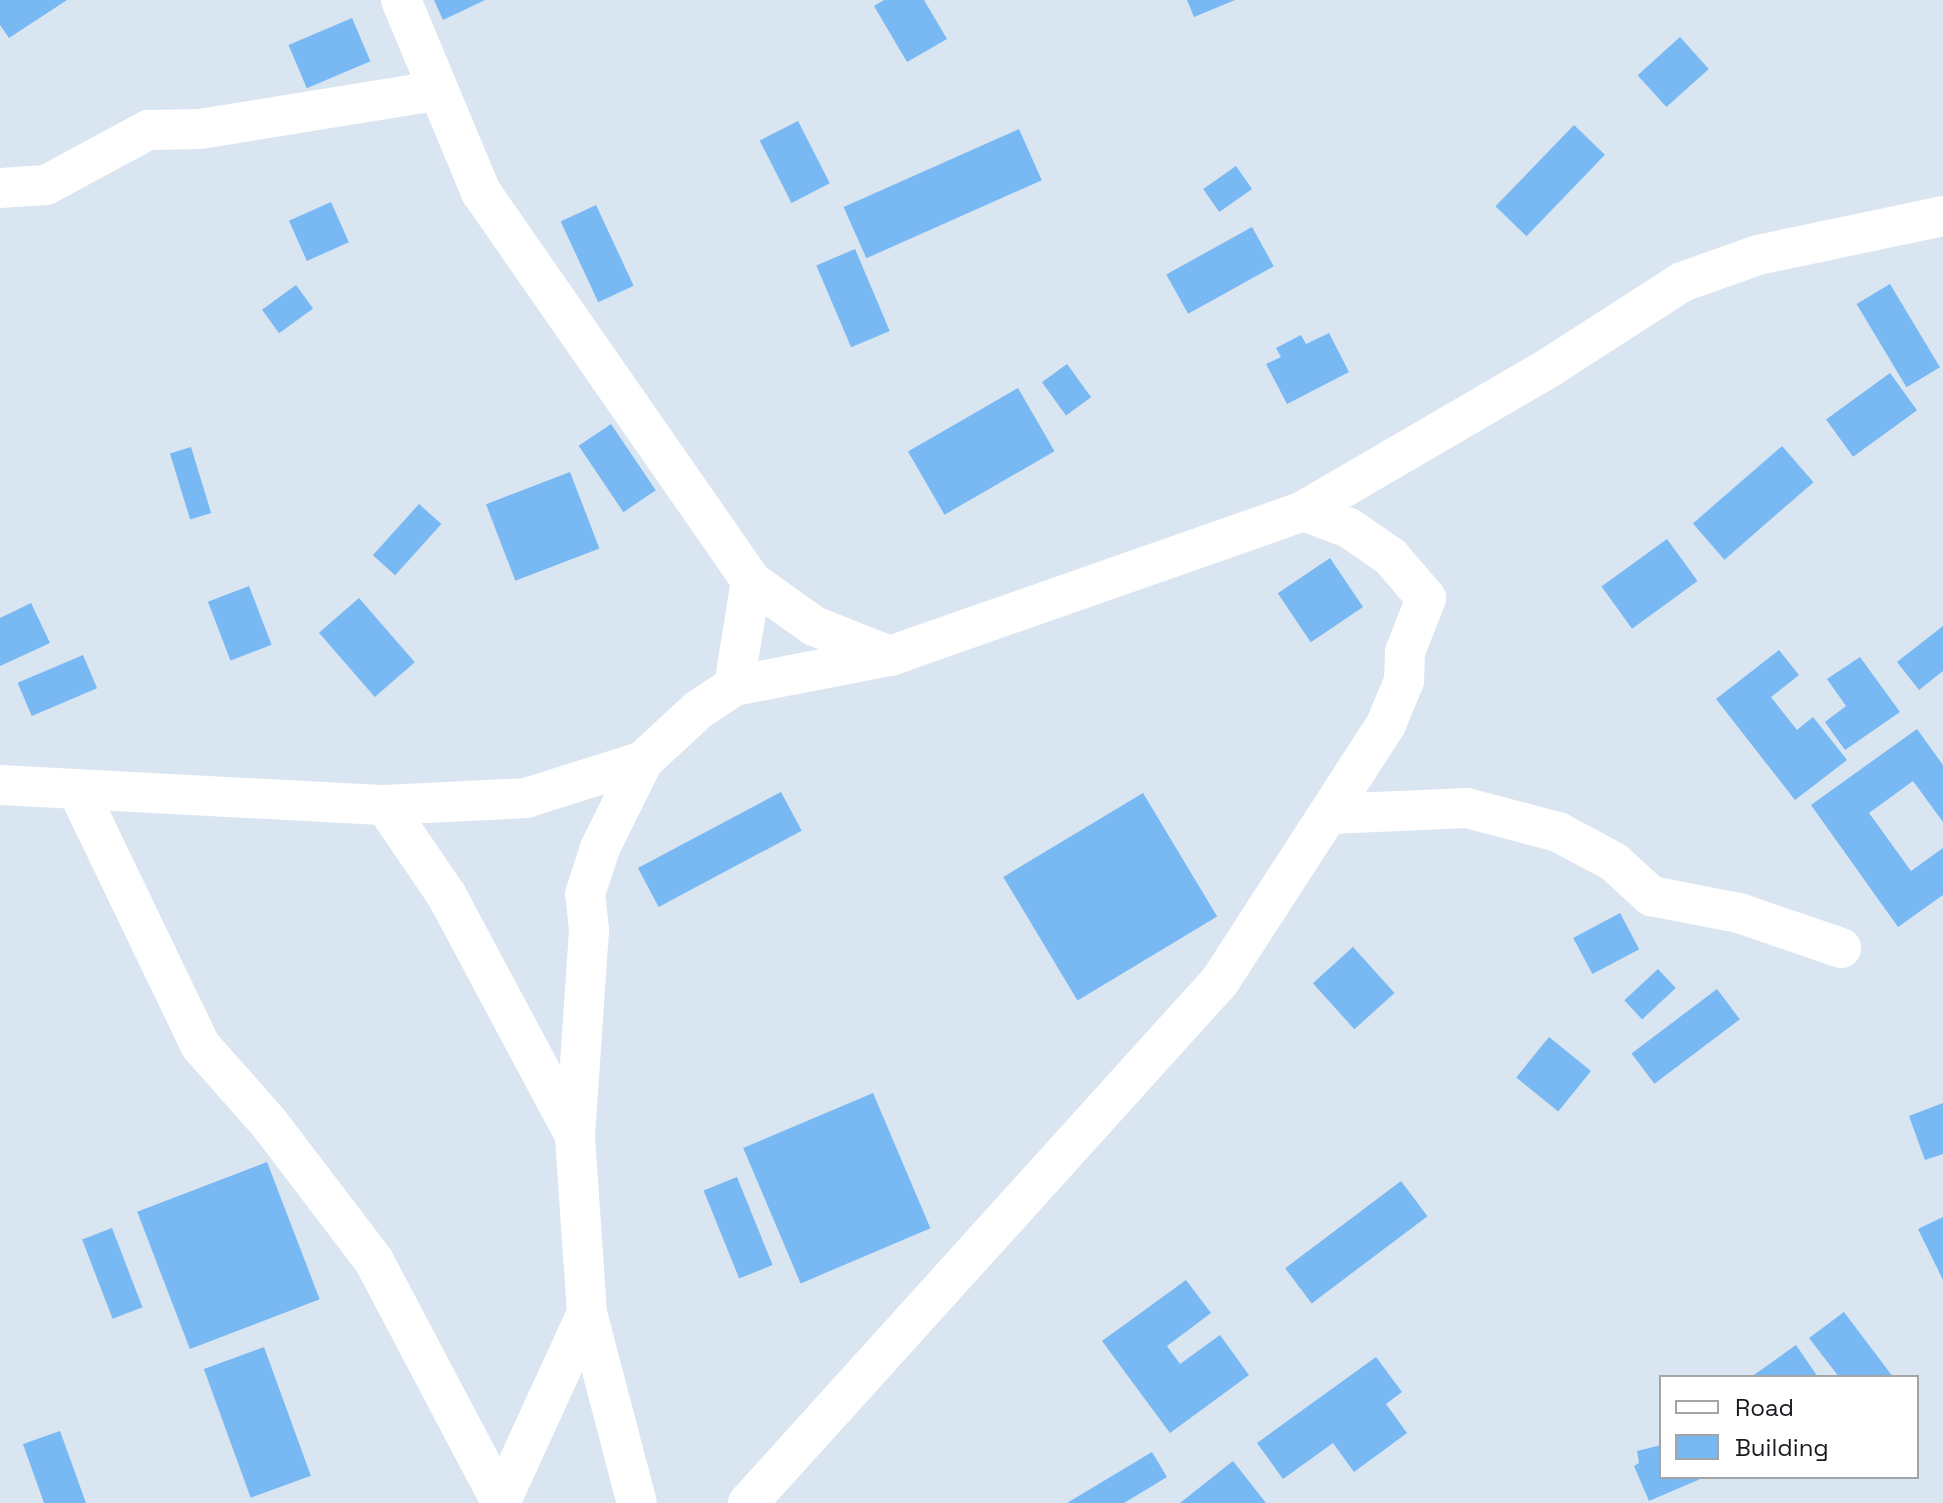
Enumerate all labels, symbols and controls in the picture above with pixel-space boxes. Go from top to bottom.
legend [1659,1375,1919,1479]
text: Road [1735,1392,1794,1423]
text: Building [1735,1432,1829,1463]

